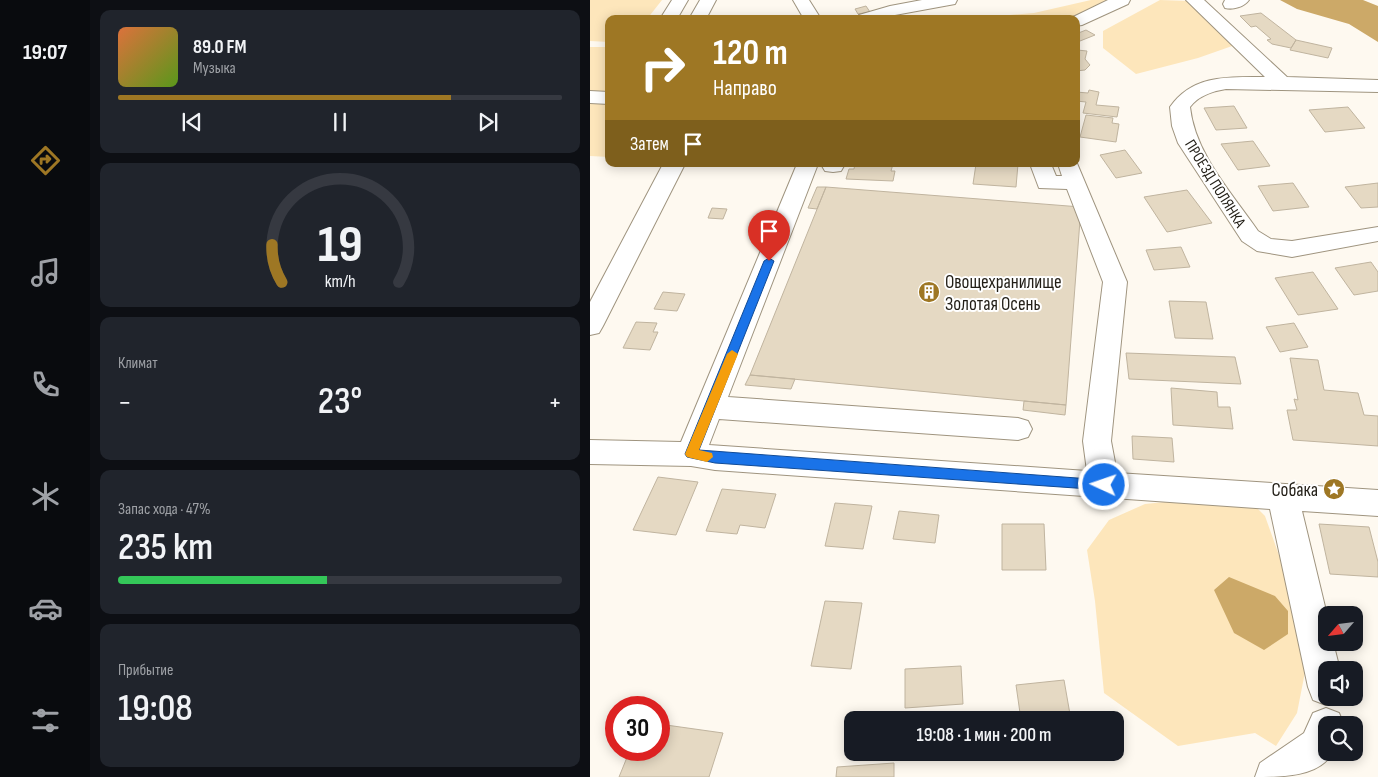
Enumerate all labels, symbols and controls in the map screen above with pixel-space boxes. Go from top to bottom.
text: 120 m [713,32,788,75]
icon: right [630,35,695,100]
text: 89.0 FM [193,36,247,59]
text: 19:07 [23,39,67,66]
text: Музыка [193,59,236,78]
text: Направо [713,75,777,102]
icon: previous [178,108,206,136]
icon: pause [326,108,354,136]
icon: next [474,108,502,136]
icon: arrive [679,130,707,158]
text: Затем [630,133,669,156]
street label: ПРОЕЗД ПОЛЯНКА [1180,136,1249,231]
icon: directions [28,143,63,178]
pin [748,210,790,261]
text: 19 [317,214,363,277]
icon: arrive [755,217,783,245]
icon: music [28,255,63,290]
text: km/h [325,271,355,292]
place label: Овощехранилище Золотая Осень [945,271,1062,316]
building icon: Овощехранилище Золотая Осень [917,280,941,304]
text: Климат [118,354,158,373]
icon: phone [28,367,63,402]
text: 23° [318,379,362,424]
text: − [118,386,132,419]
text: + [548,386,562,419]
position arrow [1077,458,1129,510]
place icon: Собака [1322,477,1346,501]
icon: climate [28,479,63,514]
place label: Собака [1272,479,1318,502]
text: Запас хода · 47% [118,500,211,519]
text: 235 km [118,525,213,570]
icon: car [28,591,63,626]
north arrow [1318,606,1362,651]
map controls [1318,606,1363,761]
text: Прибытие [118,661,173,680]
button: sound [1318,661,1363,706]
text: 19:08 [118,686,193,731]
speed limit sign: 30 [605,696,670,761]
icon: filters [28,703,63,738]
button: search [1318,716,1363,761]
text: 19:08 · 1 мин · 200 m [917,724,1051,747]

